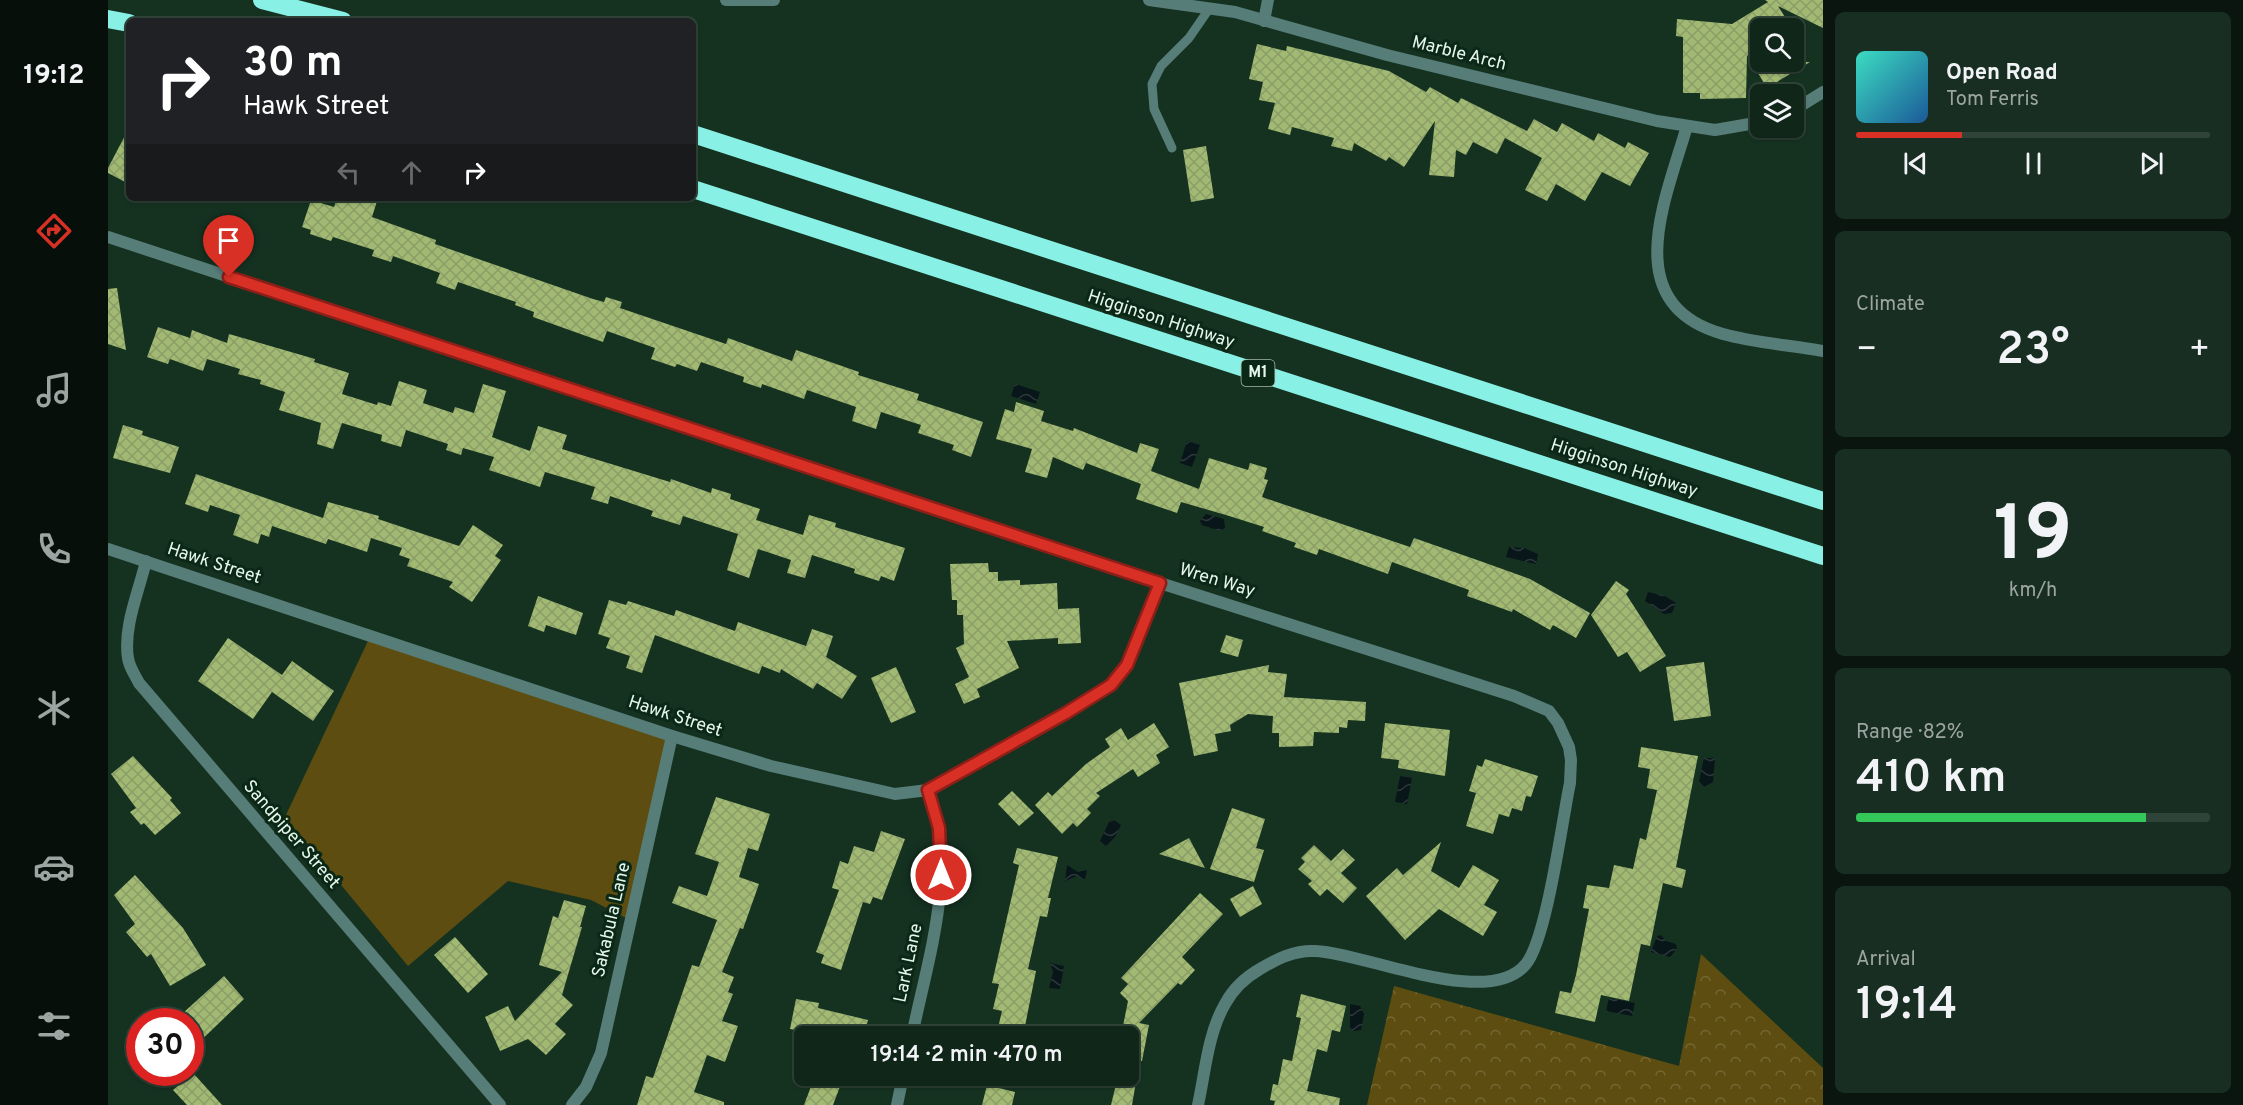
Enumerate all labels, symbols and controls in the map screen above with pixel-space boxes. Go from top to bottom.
map controls [1750,18,1804,138]
button: search [1750,18,1804,72]
street label: Marble Arch [1409,31,1509,77]
text: 30 m [243,38,342,91]
icon: right [144,42,222,120]
text: 19:12 [23,59,85,93]
text: Open Road [1946,60,2058,87]
button: layers [1750,84,1804,138]
text: Tom Ferris [1946,87,2039,113]
text: Hawk Street [243,90,389,124]
icon: previous [1899,147,1932,180]
icon: pause [2017,147,2050,180]
icon: next [2135,147,2168,180]
icon: left [332,156,365,189]
icon: ahead [395,156,428,189]
icon: right [458,156,491,189]
icon: directions [33,210,75,252]
pin [203,215,254,277]
icon: arrive [212,224,245,257]
street label: Higginson Highway [1084,285,1238,355]
text: Climate [1856,292,1925,318]
text: 23° [1996,323,2070,380]
text: − [1856,330,1877,372]
text: + [2189,330,2210,372]
road number: M1 [1242,360,1274,386]
icon: music [33,369,75,411]
street label: Higginson Highway [1547,434,1701,504]
text: 19 [1993,489,2073,588]
icon: phone [33,528,75,570]
street label: Hawk Street [164,538,264,590]
street label: Wren Way [1176,559,1258,603]
text: km/h [2009,578,2057,604]
icon: climate [33,687,75,729]
street label: Hawk Street [625,691,725,743]
text: Range · 82% [1856,720,1964,746]
text: 410 km [1856,751,2006,808]
street label: Sandpiper Street [237,776,345,894]
position arrow [909,843,973,907]
icon: car [33,846,75,888]
street label: Sakabula Lane [588,860,636,980]
street label: Lark Lane [889,921,929,1005]
text: Arrival [1856,947,1916,973]
text: 19:14 [1856,978,1958,1035]
icon: filters [33,1005,75,1047]
speed limit sign: 30 [126,1008,204,1086]
text: 19:14 · 2 min · 470 m [870,1042,1063,1069]

